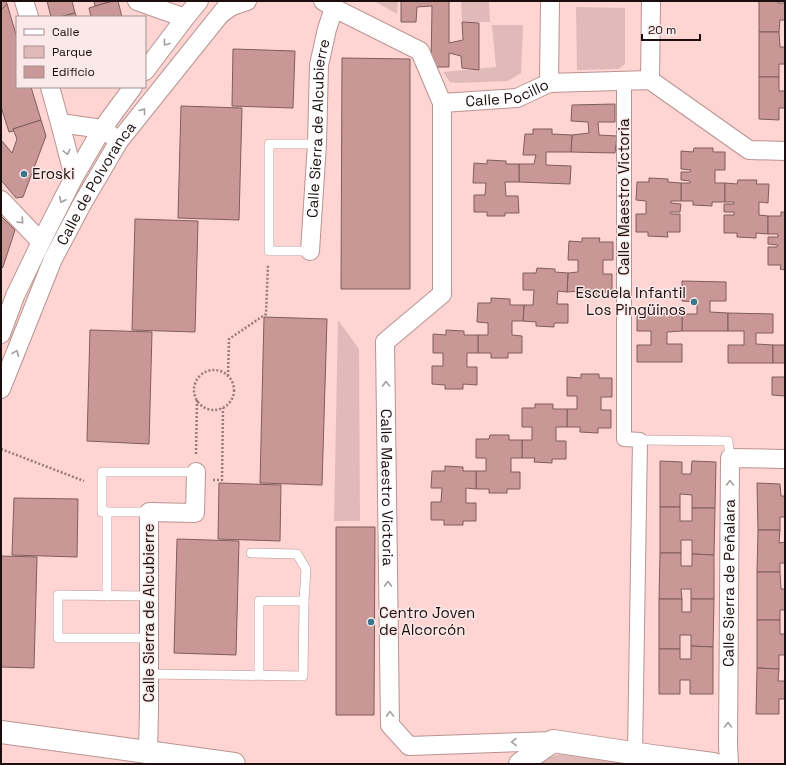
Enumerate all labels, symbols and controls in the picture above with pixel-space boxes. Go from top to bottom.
legend [16,16,146,88]
scale bar [642,16,700,42]
text: 20 m [648,22,676,38]
text: Calle [52,24,80,40]
street label: Calle Sierra de Alcubierre [302,37,334,218]
one-way arrow [163,39,171,46]
text: Parque [52,44,92,60]
text: Edificio [52,64,95,80]
street label: Calle Pocillo [465,74,552,110]
one-way arrow [139,108,146,115]
street label: Calle de Polvoranca [52,117,140,248]
street label: Calle Maestro Victoria [614,118,633,276]
one-way arrow [63,148,71,155]
place label: Eroski [32,164,75,183]
marker: Eroski [19,169,29,179]
one-way arrow [60,195,67,203]
one-way arrow [16,216,23,223]
place label: Escuela Infantil Los Pingüinos [575,283,686,319]
marker: Escuela Infantil Los Pingüinos [689,297,699,307]
one-way arrow [11,349,19,356]
one-way arrow [382,381,390,387]
street label: Calle Maestro Victoria [377,409,398,567]
one-way arrow [726,480,734,486]
street label: Calle Sierra de Peñalara [719,499,739,667]
street label: Calle Sierra de Alcubierre [139,523,158,703]
one-way arrow [384,581,393,587]
place label: Centro Joven de Alcorcón [379,603,475,639]
marker: Centro Joven de Alcorcón [366,617,376,627]
one-way arrow [386,711,394,717]
one-way arrow [724,722,732,728]
one-way arrow [511,738,517,746]

